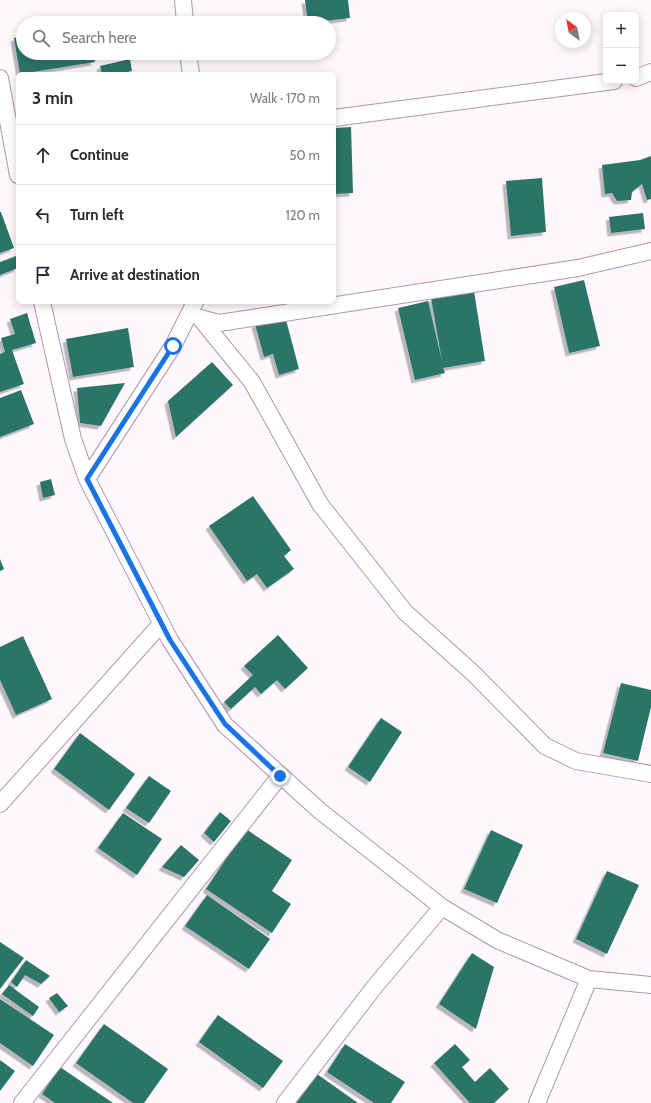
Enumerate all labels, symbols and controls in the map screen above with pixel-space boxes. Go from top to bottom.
north arrow [555,12,591,48]
map controls [603,12,639,84]
button: + [603,12,639,48]
search box [16,16,336,60]
icon: search [30,27,52,49]
text: Search here [62,29,137,47]
button: − [603,48,639,84]
text: 3 min [32,88,73,108]
text: Walk · 170 m [250,90,320,106]
icon: ahead [32,144,54,166]
text: Continue [70,146,129,164]
text: 50 m [290,147,320,163]
icon: left [32,204,54,226]
text: Turn left [70,206,124,224]
text: 120 m [286,207,320,223]
icon: arrive [32,264,54,286]
text: Arrive at destination [70,266,200,284]
route start [164,337,182,355]
route end [271,767,289,785]

